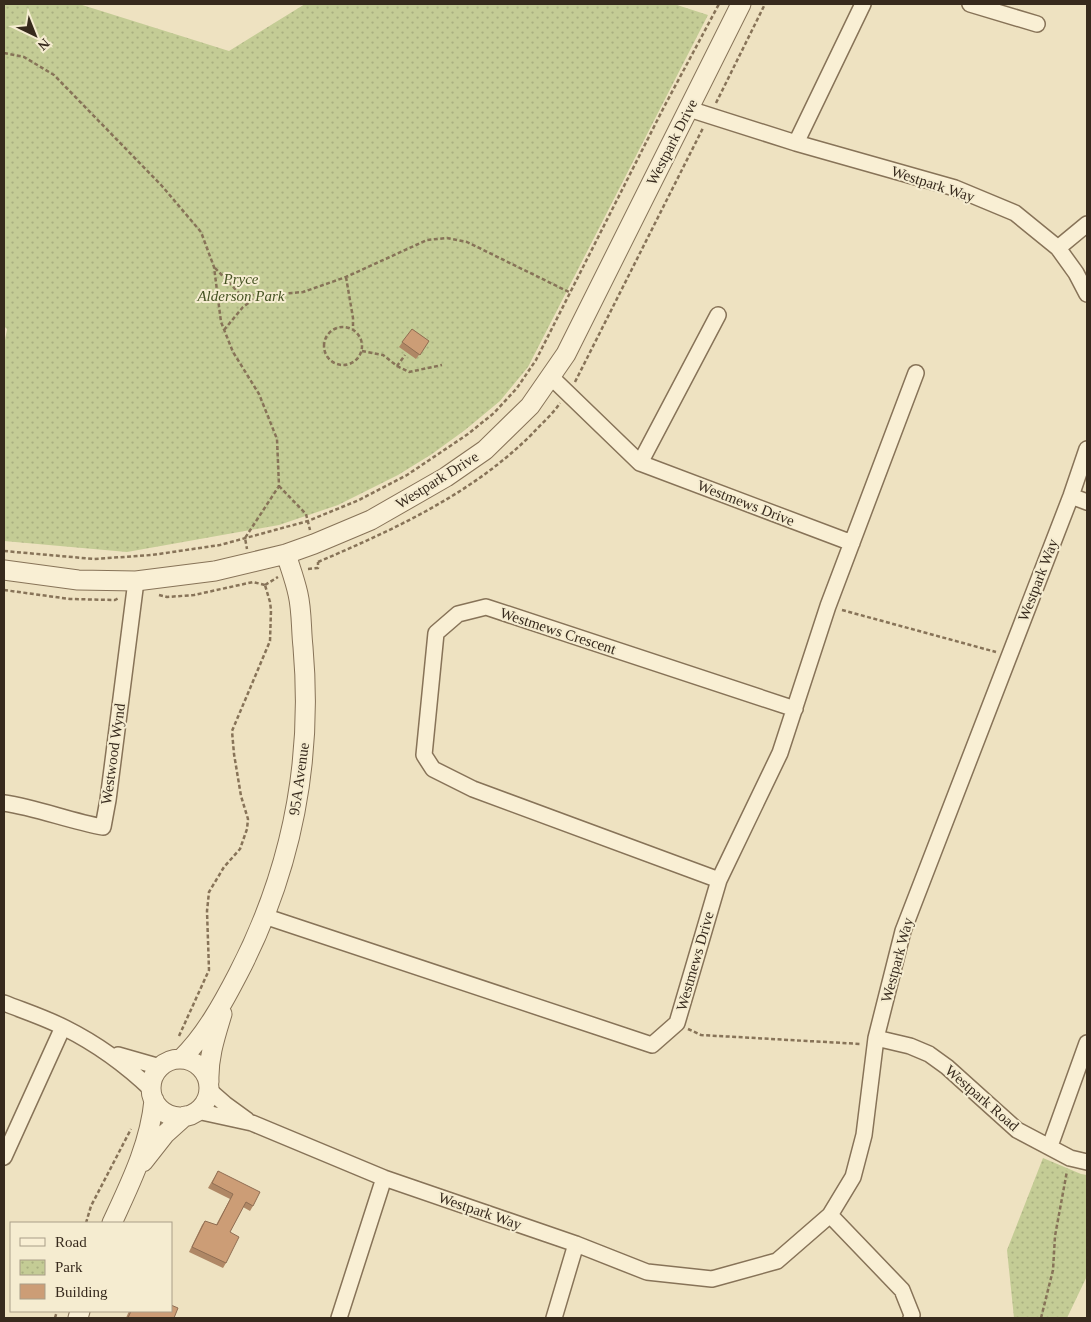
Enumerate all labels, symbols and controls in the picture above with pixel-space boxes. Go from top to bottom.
north arrow [10,10,60,60]
text: N [35,35,52,53]
street label: Westpark Drive [643,96,701,188]
street label: Westpark Way [889,163,977,205]
park label: Pryce Alderson Park [196,271,285,304]
street label: Westpark Drive [393,448,481,512]
street label: Westmews Drive [695,477,797,529]
street label: Westpark Way [1015,536,1061,623]
street label: Westmews Crescent [498,605,619,658]
street label: Westwood Wynd [98,702,128,806]
street label: 95A Avenue [286,741,312,816]
street label: Westmews Drive [673,909,717,1012]
street label: Westpark Way [878,915,916,1004]
street label: Westpark Road [942,1062,1022,1134]
street label: Westpark Way [436,1189,524,1233]
legend [10,1222,172,1312]
text: Road [55,1234,87,1250]
text: Park [55,1259,83,1275]
text: Building [55,1284,108,1300]

